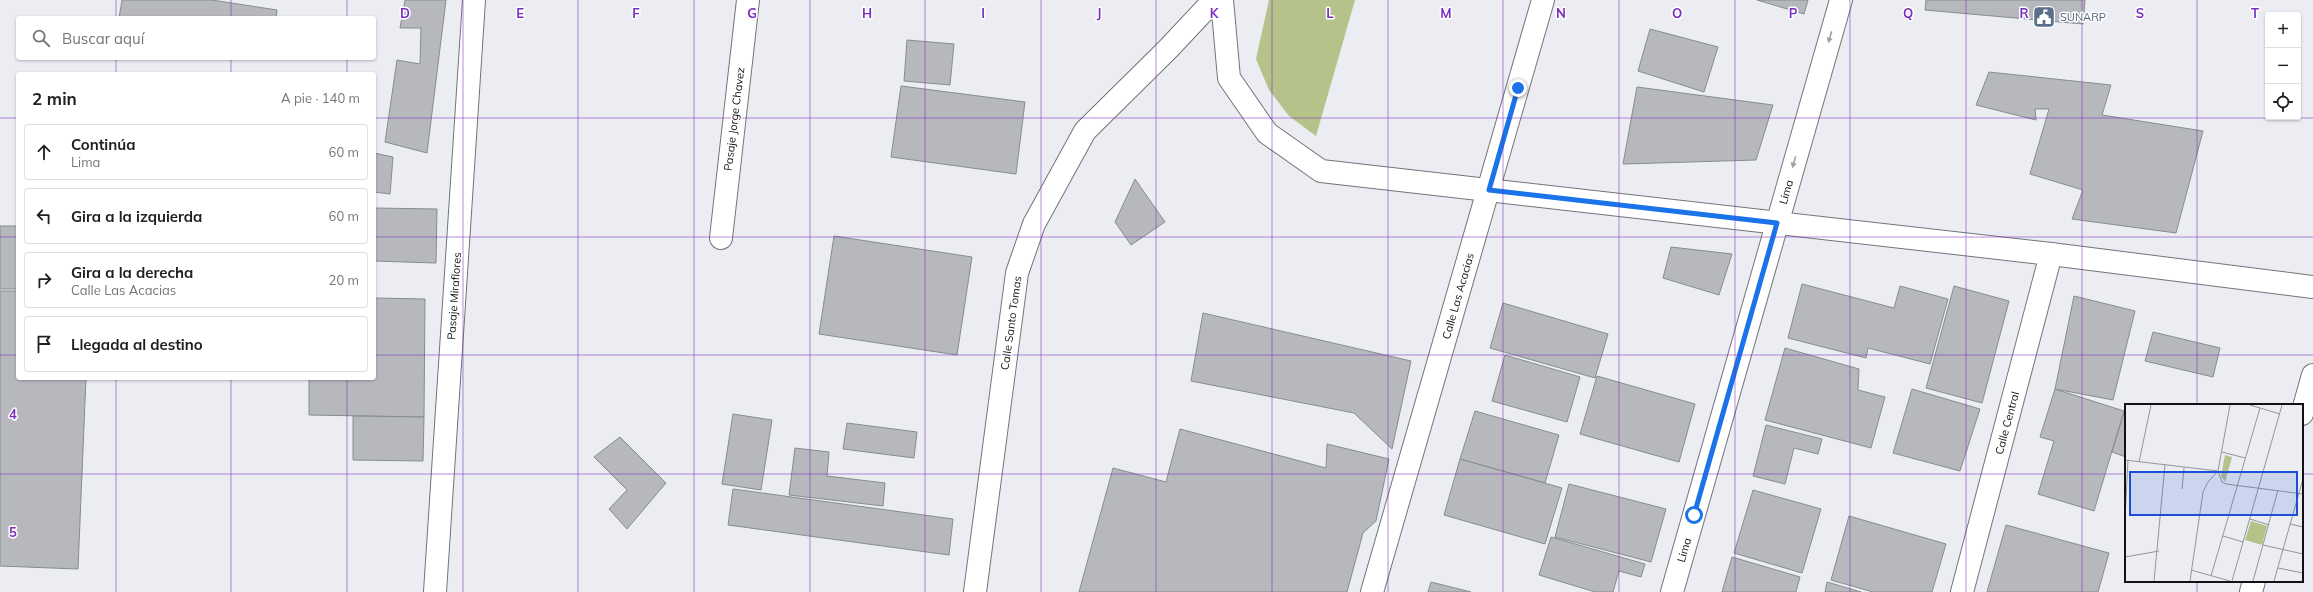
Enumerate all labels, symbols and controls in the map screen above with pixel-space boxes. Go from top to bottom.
public building icon: SUNARP [2031,4,2057,30]
text: D [400,5,410,21]
text: E [516,5,524,21]
text: F [632,5,640,21]
text: G [747,5,757,21]
text: H [862,5,872,21]
text: I [981,5,985,21]
text: J [1097,5,1101,21]
text: K [1210,5,1220,21]
text: L [1326,5,1334,21]
text: M [1440,5,1452,21]
text: N [1556,5,1566,21]
text: O [1672,5,1682,21]
text: P [1789,5,1798,21]
text: Q [1903,5,1913,21]
text: R [2019,5,2029,21]
text: S [2136,5,2144,21]
text: T [2251,5,2259,21]
place label: SUNARP [2060,10,2106,24]
map controls [2265,12,2301,120]
button: + [2265,12,2301,48]
search box [16,16,376,60]
icon: search [30,27,52,49]
text: Buscar aquí [62,29,144,48]
one-way arrow [1827,32,1833,44]
button: − [2265,48,2301,84]
street label: Pasaje Jorge Chavez [721,66,747,172]
route end [1509,79,1527,97]
button: locate [2265,84,2301,120]
text: 2 min [32,88,77,109]
text: A pie · 140 m [281,90,360,106]
text: Continúa [71,135,136,154]
icon: ahead [33,141,55,163]
text: 60 m [329,144,359,160]
text: Lima [71,154,100,170]
one-way arrow [1791,157,1797,169]
street label: Lima [1776,178,1796,206]
icon: left [33,205,55,227]
text: Gira a la izquierda [71,207,202,226]
text: 60 m [329,208,359,224]
street label: Calle Las Acacias [1439,251,1477,341]
street label: Pasaje Miraflores [444,252,464,340]
text: Gira a la derecha [71,263,193,282]
icon: right [33,269,55,291]
text: 20 m [329,272,359,288]
street label: Calle Santo Tomas [997,275,1025,371]
text: Calle Las Acacias [71,282,176,298]
icon: arrive [33,333,55,355]
text: Llegada al destino [71,335,203,354]
street label: Calle Central [1992,390,2022,456]
inset map [2125,404,2303,582]
text: 4 [9,406,17,422]
route start [1685,506,1703,524]
text: 5 [9,524,17,540]
street label: Lima [1674,536,1694,564]

